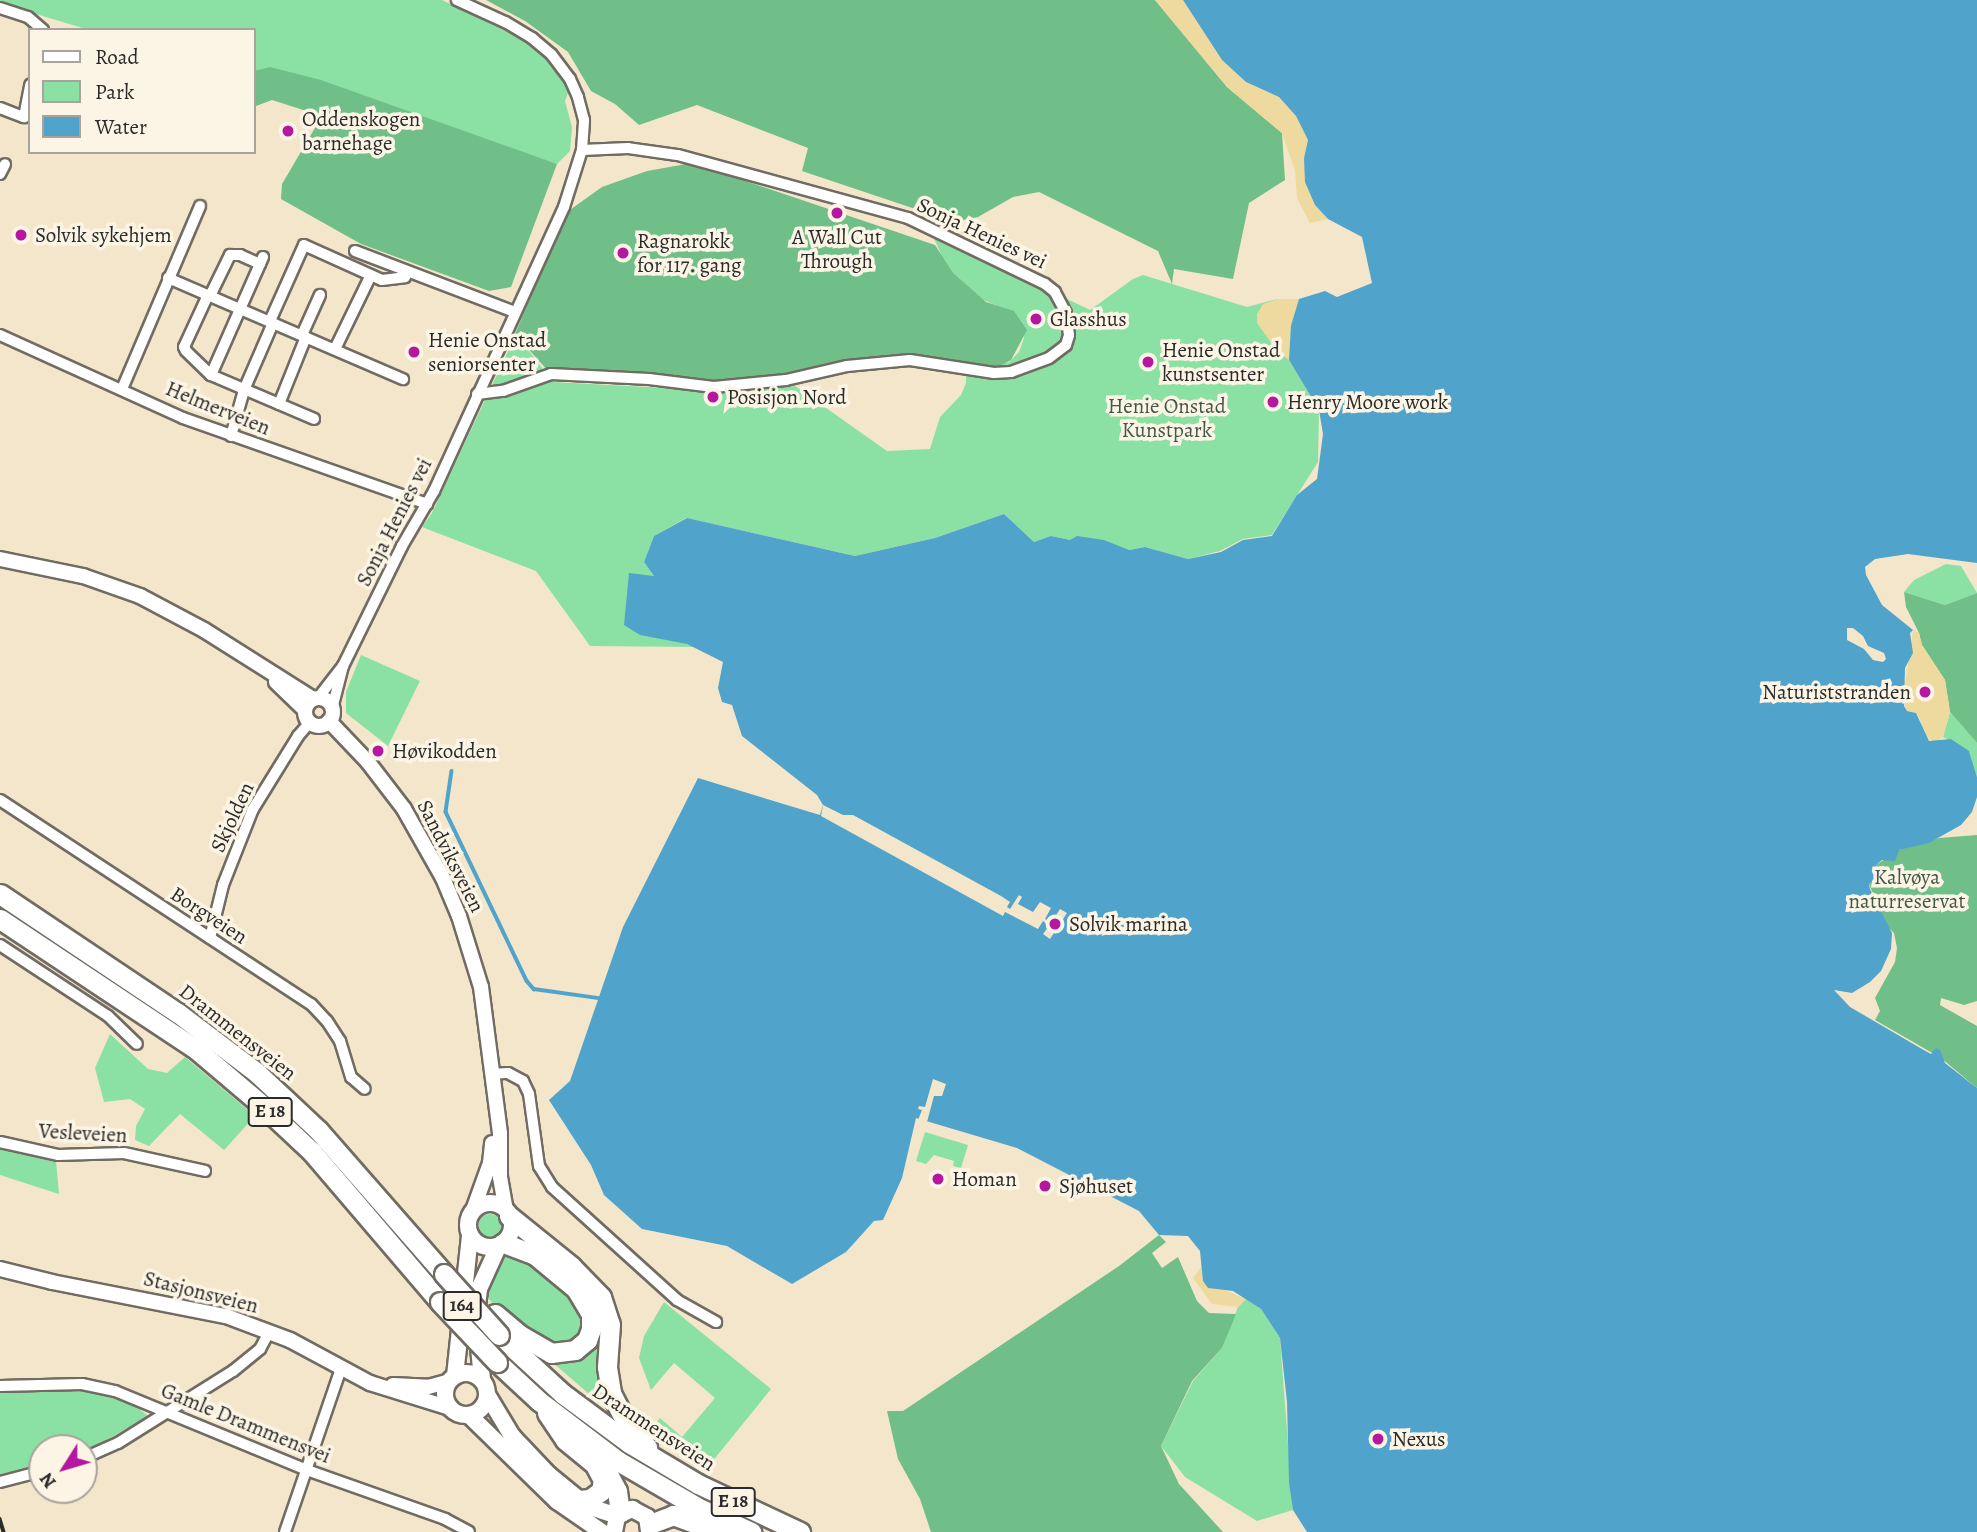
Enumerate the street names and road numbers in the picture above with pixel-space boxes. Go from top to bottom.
street label: Sonja Henies vei [913,192,1051,274]
street label: Helmerveien [162,376,274,440]
street label: Sonja Henies vei [351,454,437,590]
street label: Skjolden [205,778,259,856]
street label: Sandviksveien [412,796,490,916]
street label: Borgveien [166,881,252,949]
street label: Drammensveien [174,978,302,1086]
road number: E 18 [247,1096,293,1128]
street label: Vesleveien [38,1118,128,1148]
street label: Stasjonsveien [141,1266,261,1318]
road number: 164 [441,1290,483,1322]
street label: Gamle Drammensvei [157,1377,335,1469]
street label: Drammensveien [588,1378,720,1476]
road number: E 18 [710,1486,756,1518]

